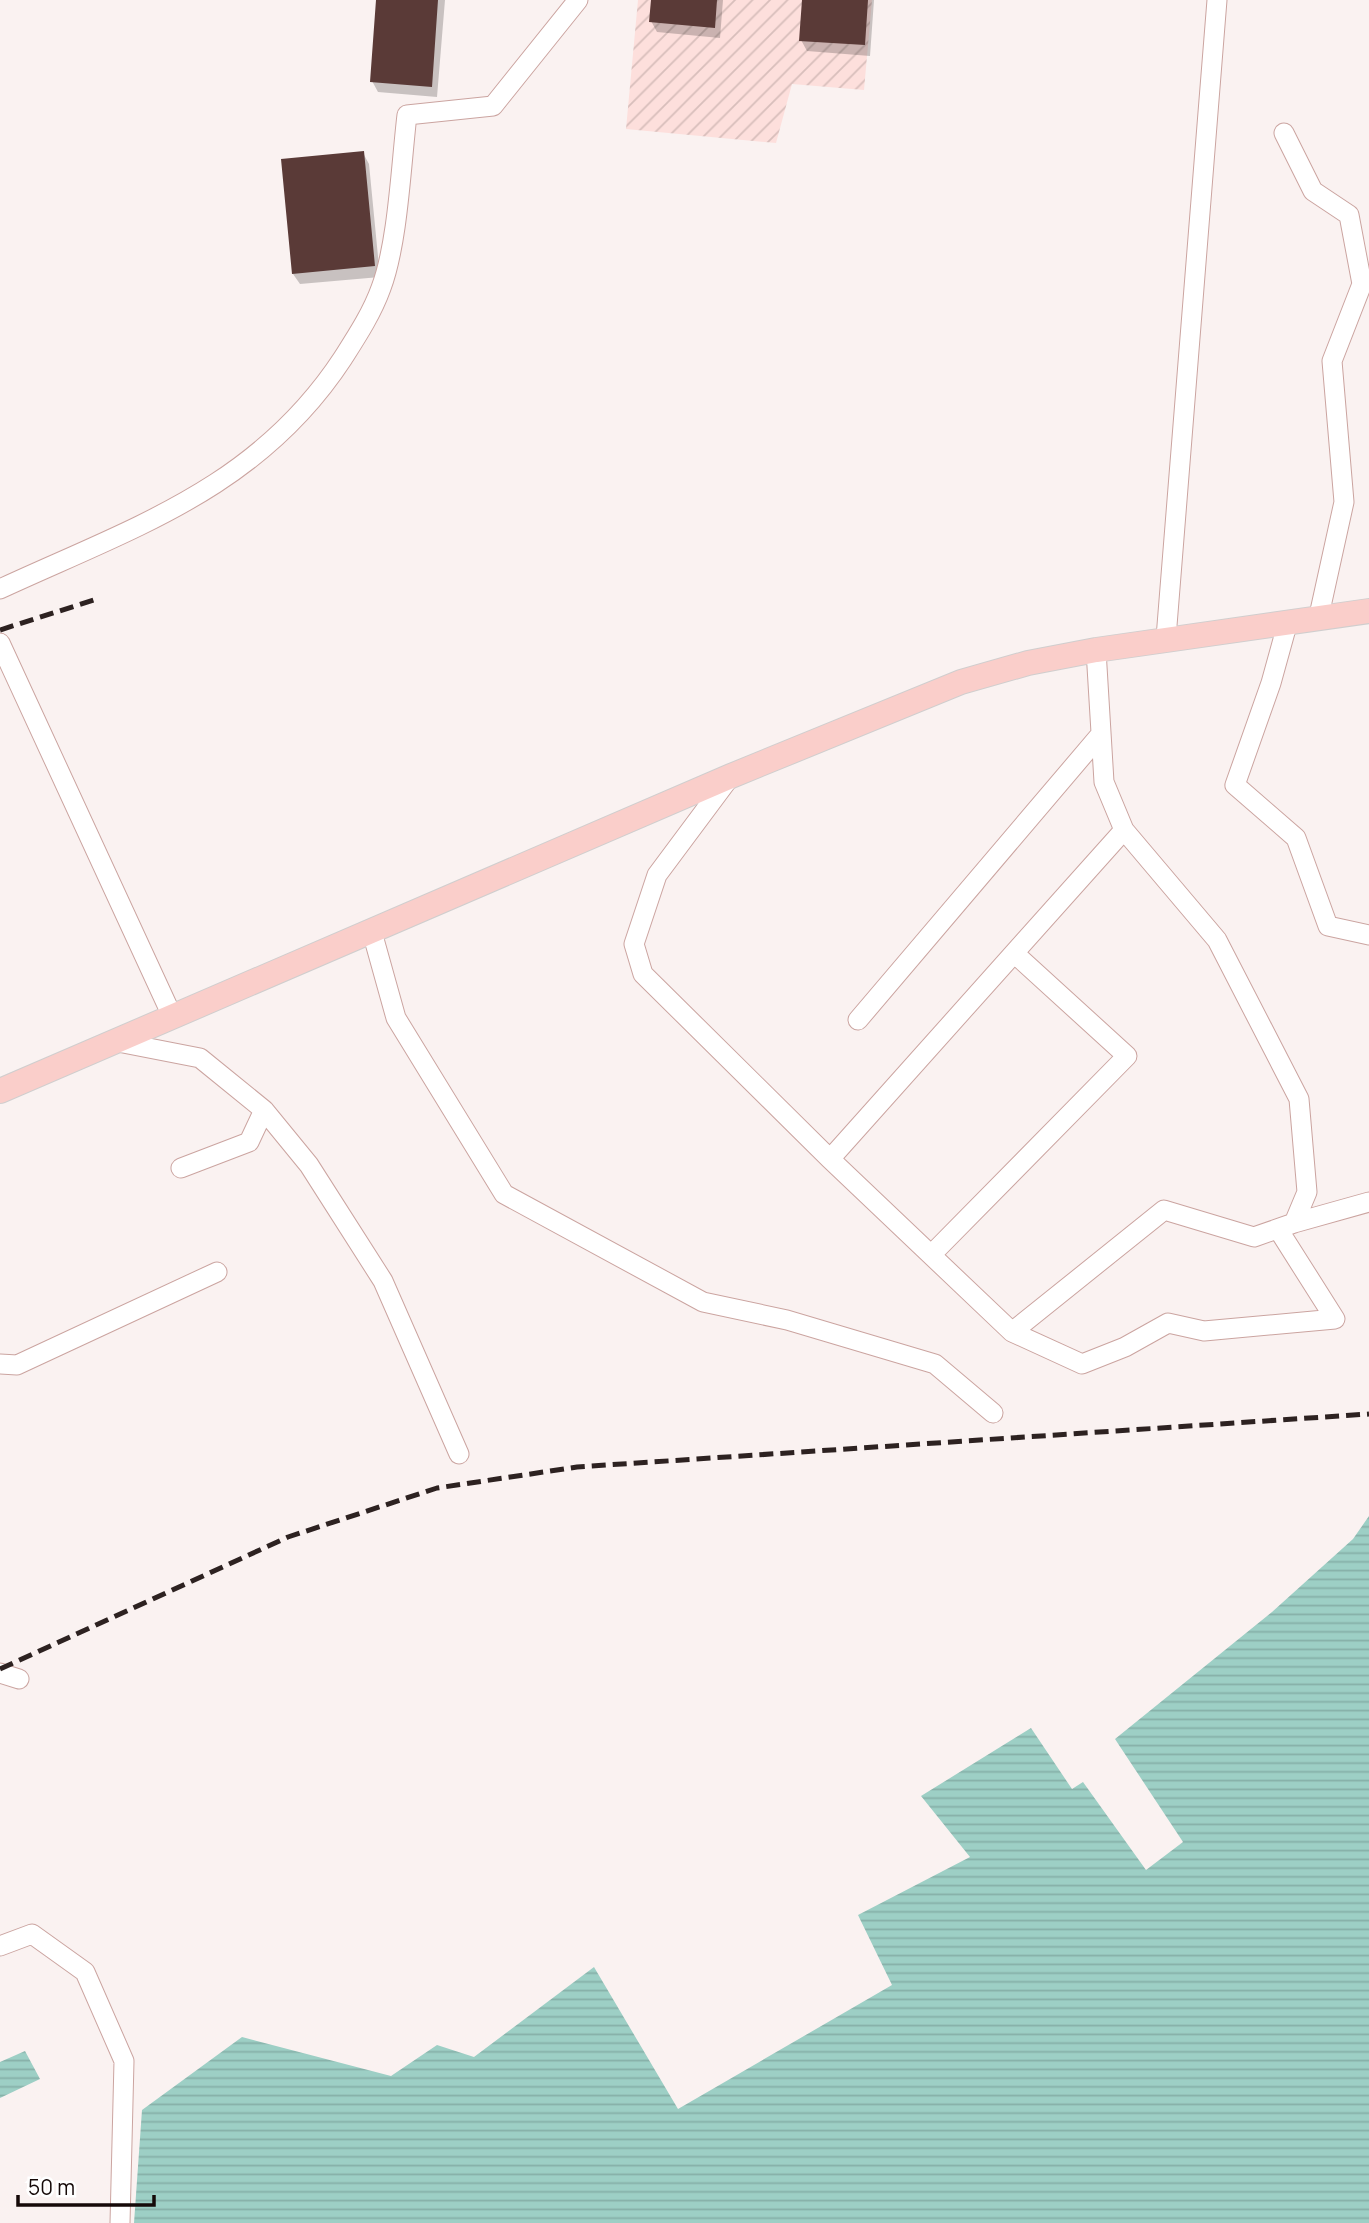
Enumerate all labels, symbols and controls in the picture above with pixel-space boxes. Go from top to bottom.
scale bar [18,2164,154,2208]
text: 50 m [28,2173,75,2201]

